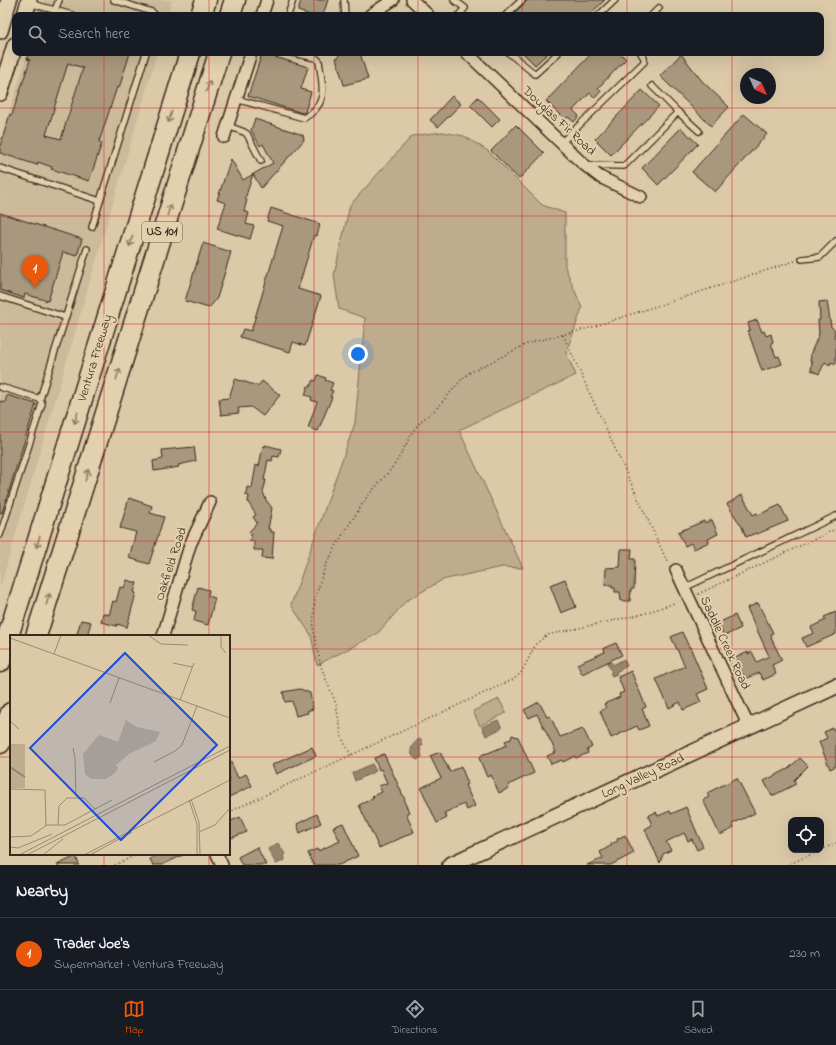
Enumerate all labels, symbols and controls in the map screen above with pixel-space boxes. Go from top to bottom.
search box [12,12,824,56]
icon: search [26,23,48,45]
text: Search here [58,23,130,45]
north arrow [740,68,776,104]
one-way arrow [205,80,212,93]
street label: Douglas Fir Road [517,81,601,161]
one-way arrow [166,110,173,123]
one-way arrow [166,204,174,216]
road number: US 101 [142,222,182,242]
one-way arrow [127,234,134,247]
pin: 1 [22,255,48,288]
street label: Ventura Freeway [72,312,118,405]
your location [348,344,368,364]
one-way arrow [115,368,122,381]
one-way arrow [72,412,80,424]
one-way arrow [83,469,91,481]
street label: Oakfield Road [150,524,192,603]
one-way arrow [34,535,41,548]
one-way arrow [45,593,52,606]
street label: Saddle Creek Road [695,593,755,694]
inset map [10,635,230,855]
street label: Long Valley Road [599,748,688,804]
map controls [788,817,824,853]
button: locate [788,817,824,853]
text: Nearby [16,879,68,904]
text: Trader Joe's [54,933,130,955]
text: 1 [27,944,31,963]
text: 230 m [789,944,820,963]
text: Supermarket · Ventura Freeway [54,955,223,974]
tab: Map [123,998,145,1038]
tab: Directions [392,998,438,1038]
tab: Saved [684,998,713,1038]

